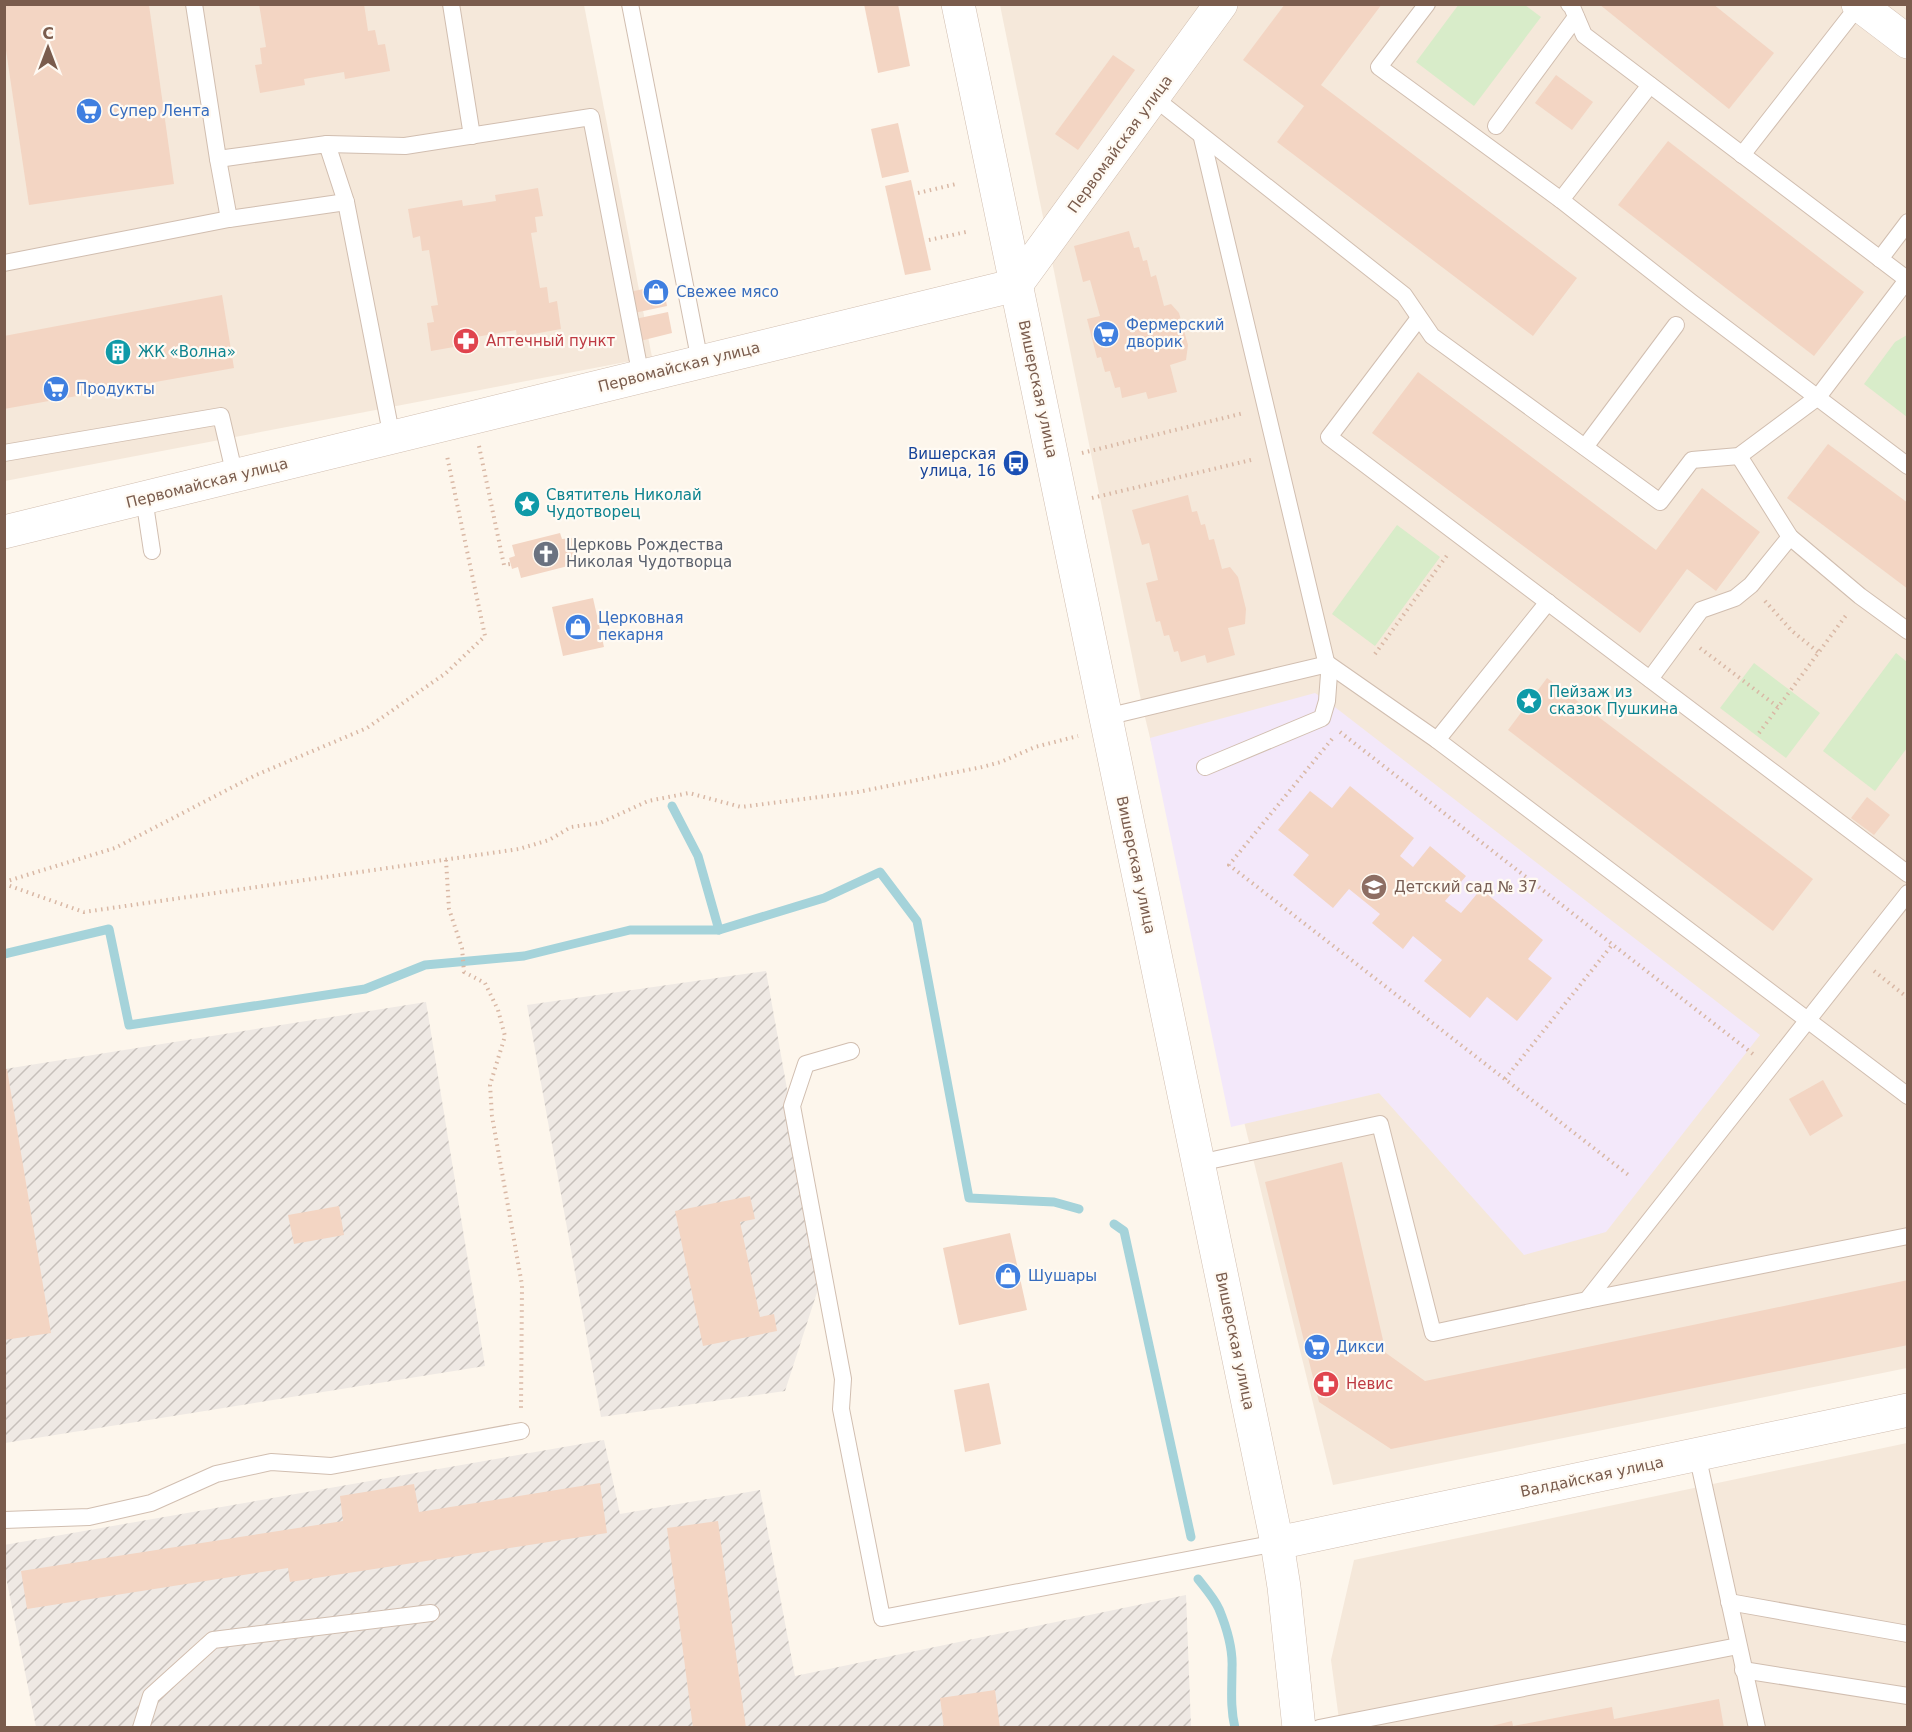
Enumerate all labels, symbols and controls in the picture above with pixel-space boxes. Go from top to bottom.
north arrow [18,18,78,78]
text: С [42,24,54,43]
street label: Первомайская улица [1064,71,1176,217]
supermarket icon: Супер Лента [74,96,104,126]
place label: Супер Лента [109,102,210,120]
shop icon: Свежее мясо [641,277,671,307]
place label: Свежее мясо [676,283,779,301]
place label: Фермерский дворик [1126,316,1225,351]
street label: Вишерская улица [1015,318,1061,460]
supermarket icon: Фермерский дворик [1091,319,1121,349]
pharmacy icon: Аптечный пункт [451,326,481,356]
place label: Аптечный пункт [486,332,616,350]
building icon: ЖК «Волна» [103,337,133,367]
street label: Первомайская улица [596,338,762,396]
place label: ЖК «Волна» [138,343,236,361]
supermarket icon: Продукты [41,374,71,404]
place label: Продукты [76,380,155,398]
place label: Вишерская улица, 16 [908,445,996,480]
bus stop icon: Вишерская улица, 16 [1001,448,1031,478]
street label: Первомайская улица [124,454,290,512]
place label: Святитель Николай Чудотворец [546,486,702,521]
place icon: Святитель Николай Чудотворец [512,489,542,519]
place label: Церковь Рождества Николая Чудотворца [566,536,732,571]
church icon: Церковь Рождества Николая Чудотворца [531,539,561,569]
place label: Церковная пекарня [598,609,684,644]
shop icon: Церковная пекарня [563,612,593,642]
place label: Пейзаж из сказок Пушкина [1549,683,1678,718]
place icon: Пейзаж из сказок Пушкина [1514,686,1544,716]
street label: Вишерская улица [1113,794,1159,936]
school or university icon: Детский сад № 37 [1359,872,1389,902]
place label: Детский сад № 37 [1394,878,1537,896]
shop icon: Шушары [993,1261,1023,1291]
place label: Шушары [1028,1267,1097,1285]
street label: Вишерская улица [1212,1270,1258,1412]
supermarket icon: Дикси [1302,1332,1332,1362]
place label: Дикси [1336,1338,1385,1356]
pharmacy icon: Невис [1311,1369,1341,1399]
place label: Невис [1346,1375,1393,1393]
street label: Валдайская улица [1519,1453,1665,1501]

